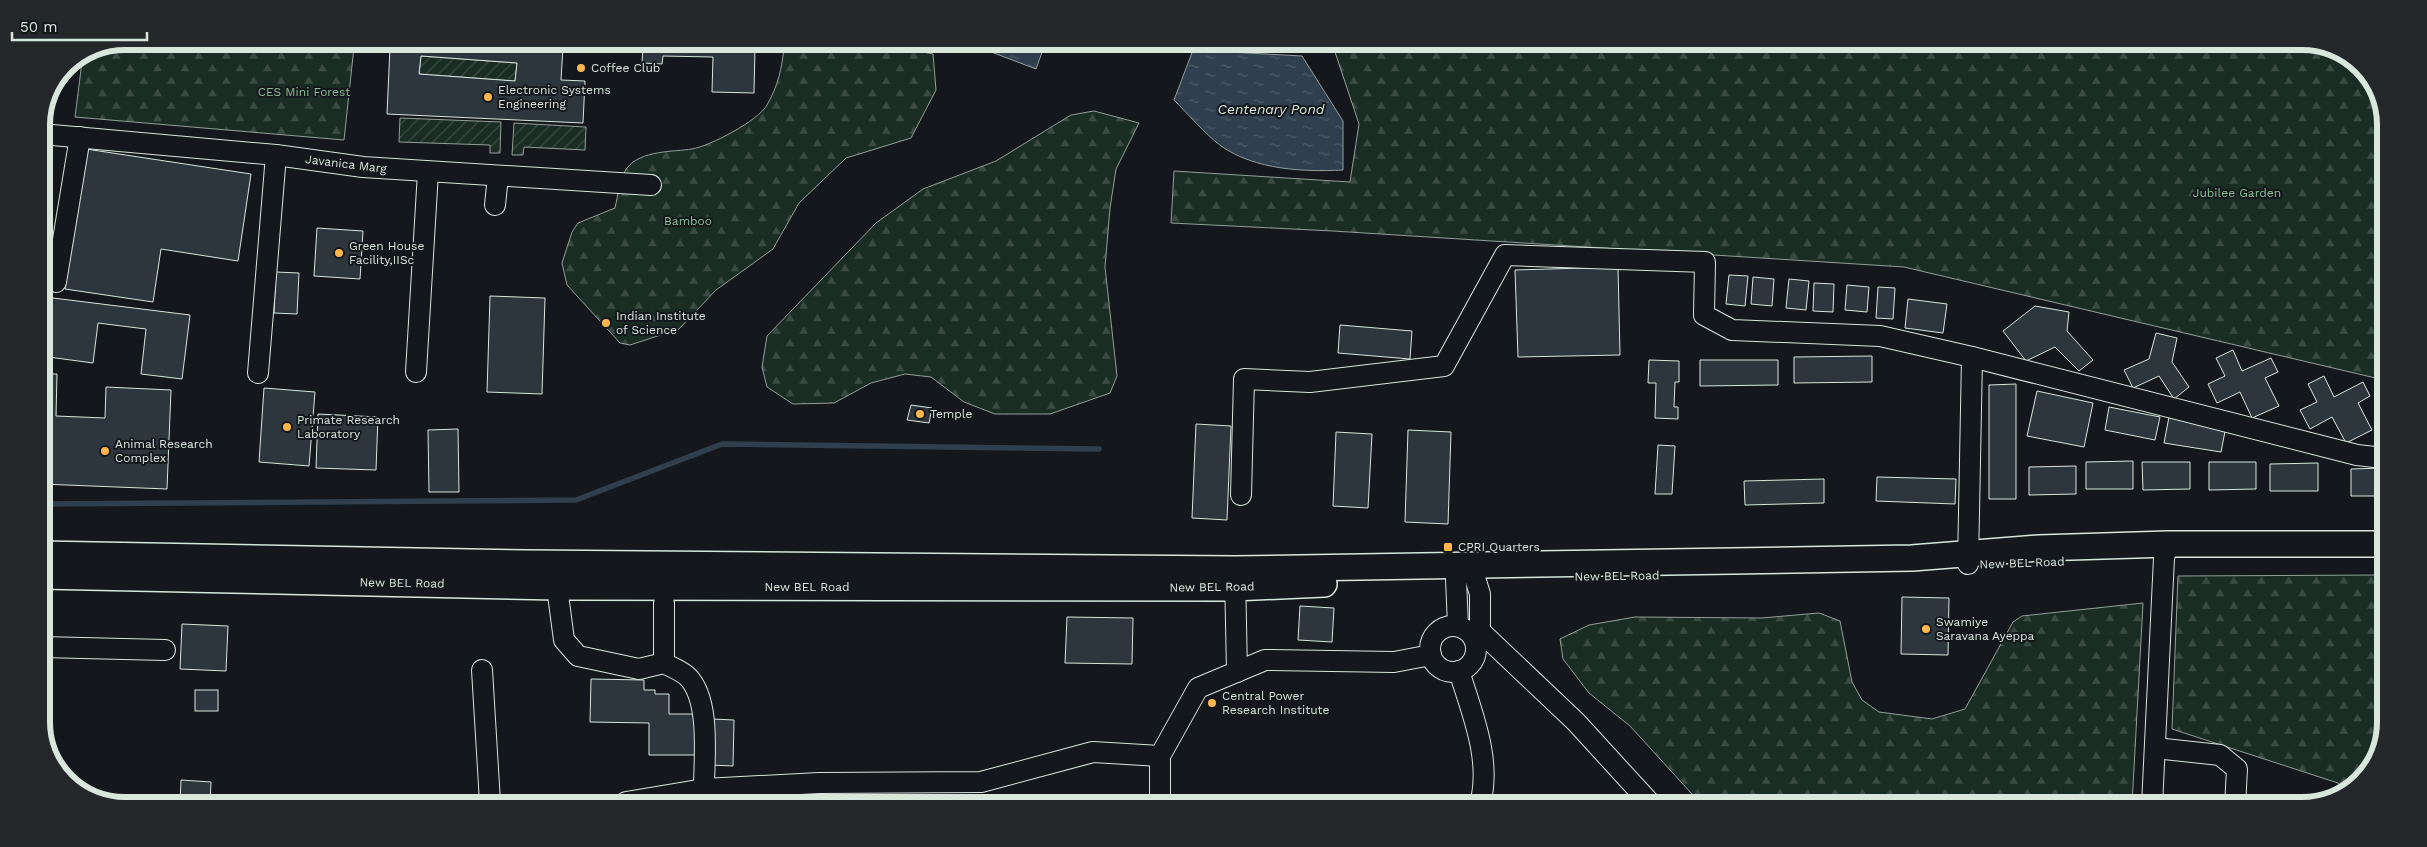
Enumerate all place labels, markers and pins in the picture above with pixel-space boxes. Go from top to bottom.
place label: Coffee Club [591,61,660,75]
marker: Coffee Club [575,62,587,74]
place label: Electronic Systems Engineering [498,83,611,111]
marker: Electronic Systems Engineering [482,91,494,103]
place label: Green House Facility,IISc [349,239,424,267]
marker: Green House Facility,IISc [333,247,345,259]
place label: Indian Institute of Science [616,309,706,337]
marker: Indian Institute of Science [600,317,612,329]
place label: Temple [930,407,972,421]
marker: Temple [914,408,926,420]
place label: Primate Research Laboratory [297,413,400,441]
marker: Primate Research Laboratory [281,421,293,433]
place label: Animal Research Complex [115,437,213,465]
marker: Animal Research Complex [99,445,111,457]
place label: CPRI Quarters [1458,540,1540,554]
marker: CPRI Quarters [1442,541,1454,553]
place label: Swamiye Saravana Ayeppa [1936,615,2035,643]
marker: Swamiye Saravana Ayeppa [1920,623,1932,635]
place label: Central Power Research Institute [1222,689,1330,717]
marker: Central Power Research Institute [1206,697,1218,709]

